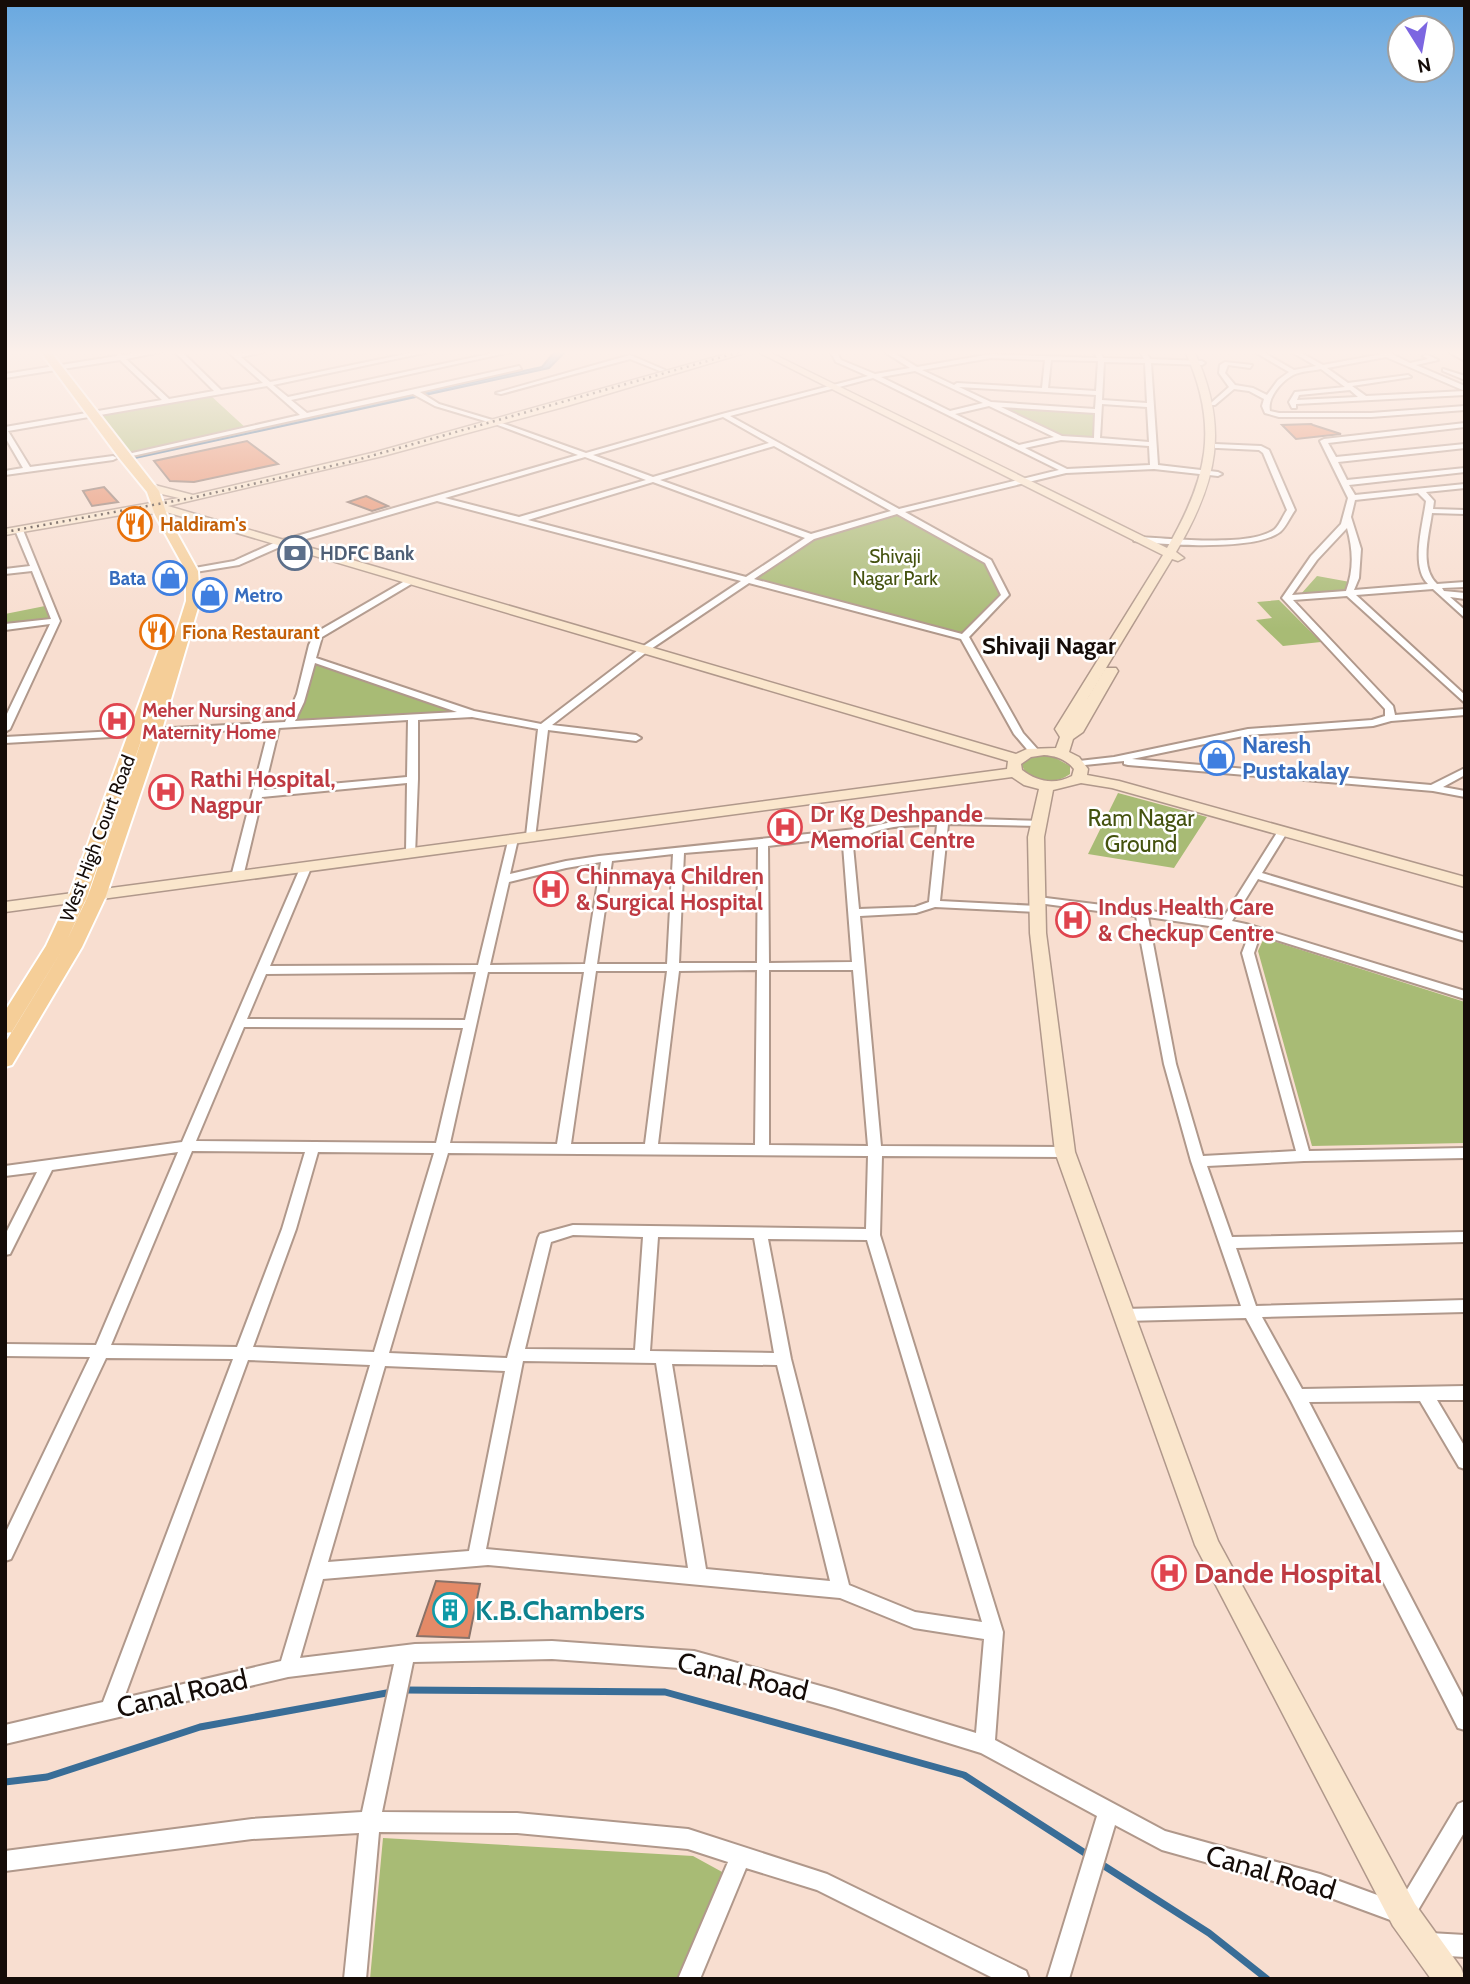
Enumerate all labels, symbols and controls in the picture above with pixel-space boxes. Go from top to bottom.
north arrow [1386,14,1456,84]
text: N [1415,53,1433,78]
restaurant icon: Haldiram's [116,505,154,543]
place label: Haldiram's [160,513,247,536]
bank icon: HDFC Bank [276,534,314,572]
place label: HDFC Bank [320,542,415,565]
park label: Shivaji Nagar Park [852,545,938,590]
shop icon: Bata [151,559,189,597]
place label: Bata [109,567,147,590]
shop icon: Metro [191,576,229,614]
place label: Metro [234,584,283,607]
restaurant icon: Fiona Restaurant [138,613,176,651]
place label: Fiona Restaurant [182,621,320,644]
district label: Shivaji Nagar [982,631,1116,660]
place label: Meher Nursing and Maternity Home [142,699,296,744]
hospital icon: Meher Nursing and Maternity Home [98,702,136,740]
place label: Naresh Pustakalay [1242,731,1350,785]
shop icon: Naresh Pustakalay [1198,739,1236,777]
street label: West High Court Road [55,752,140,925]
place label: Rathi Hospital, Nagpur [190,765,336,819]
hospital icon: Rathi Hospital, Nagpur [147,773,185,811]
place label: Dr Kg Deshpande Memorial Centre [810,800,983,854]
park label: Ram Nagar Ground [1088,804,1195,858]
hospital icon: Dr Kg Deshpande Memorial Centre [766,808,804,846]
place label: Chinmaya Children & Surgical Hospital [576,862,764,916]
hospital icon: Chinmaya Children & Surgical Hospital [532,870,570,908]
place label: Indus Health Care & Checkup Centre [1098,893,1274,947]
hospital icon: Indus Health Care & Checkup Centre [1054,901,1092,939]
hospital icon: Dande Hospital [1150,1554,1188,1592]
place label: Dande Hospital [1194,1556,1382,1590]
building icon: K.B.Chambers [431,1591,469,1629]
place label: K.B.Chambers [475,1593,645,1627]
street label: Canal Road [674,1644,812,1708]
street label: Canal Road [113,1661,251,1725]
street label: Canal Road [1202,1837,1340,1907]

